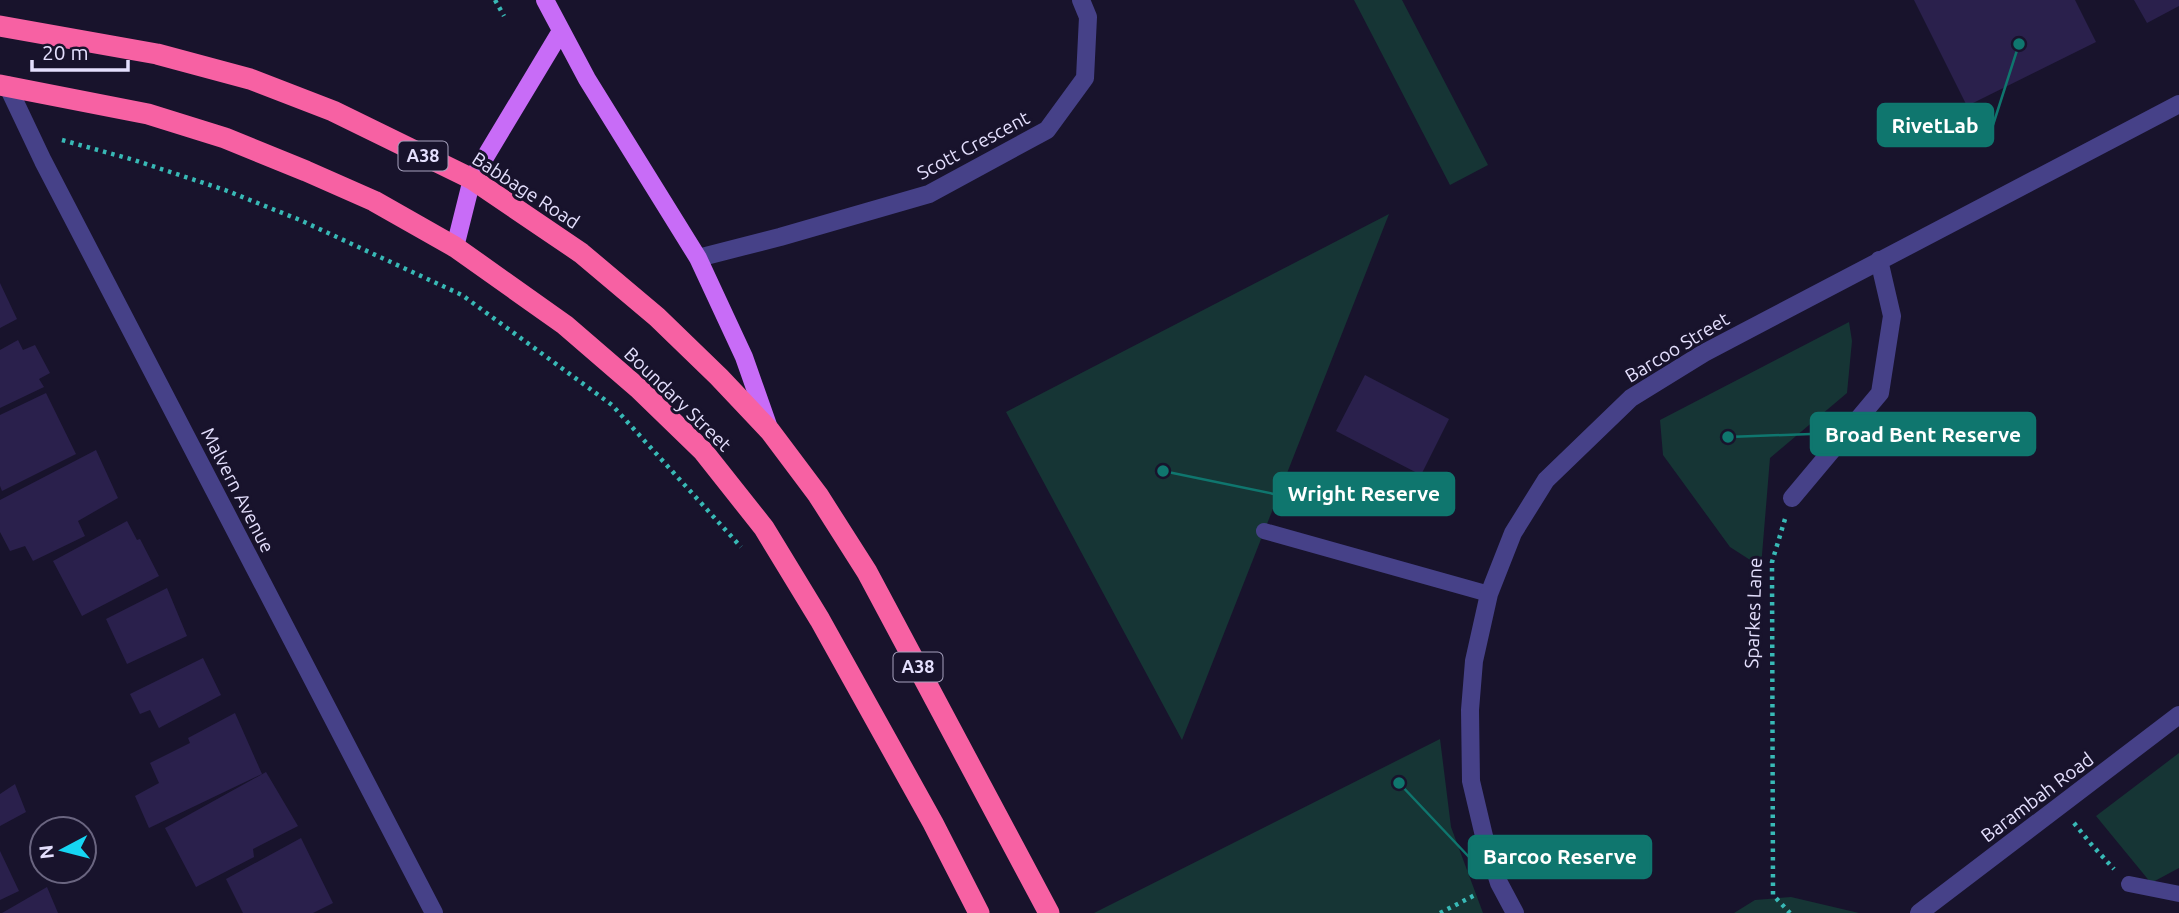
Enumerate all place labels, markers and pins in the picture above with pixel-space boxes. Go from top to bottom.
callout: RivetLab [1878,104,1993,146]
callout: Broad Bent Reserve [1811,413,2035,455]
callout: Wright Reserve [1274,473,1454,515]
callout: Barcoo Reserve [1469,836,1651,878]

